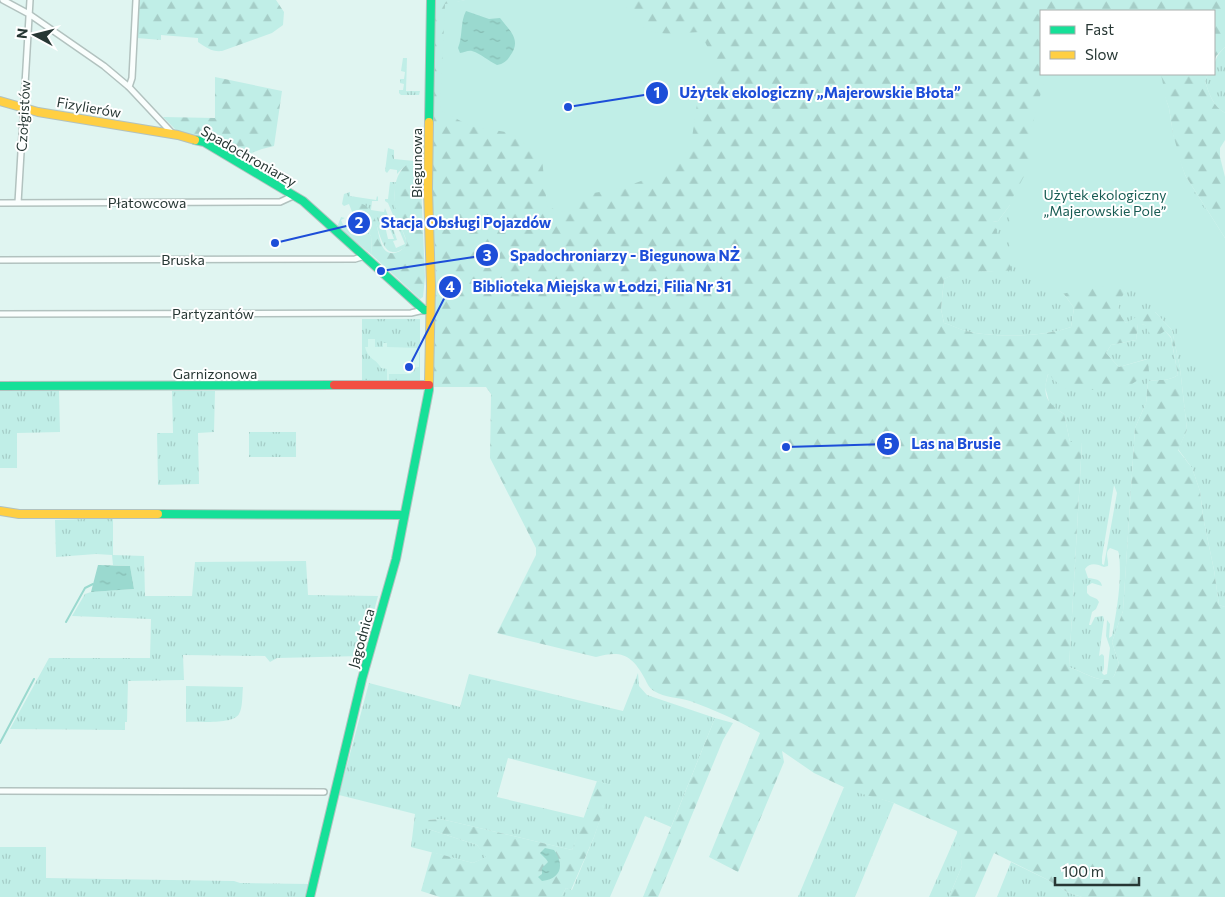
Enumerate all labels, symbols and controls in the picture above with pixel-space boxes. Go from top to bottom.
north arrow [10,10,60,60]
legend [1040,10,1215,75]
text: Fast [1085,20,1114,38]
text: N [13,27,31,40]
text: Slow [1085,45,1118,63]
callout: Użytek ekologiczny „Majerowskie Błota” [644,78,971,108]
street label: Czołgistów [13,80,33,152]
text: 1 [654,83,660,101]
text: Użytek ekologiczny „Majerowskie Błota” [679,83,961,101]
street label: Fizylierów [55,93,123,121]
street label: Spadochroniarzy [198,122,300,190]
street label: Biegunowa [408,128,425,198]
park label: Użytek ekologiczny „Majerowskie Pole” [1044,186,1166,219]
street label: Płatowcowa [108,194,186,211]
callout: Stacja Obsługi Pojazdów [346,208,562,238]
text: 2 [355,213,363,231]
text: Stacja Obsługi Pojazdów [381,213,552,231]
callout: Spadochroniarzy - Biegunowa NŻ [475,240,750,270]
text: 3 [483,246,492,264]
text: Spadochroniarzy - Biegunowa NŻ [510,246,740,264]
street label: Bruska [161,251,205,268]
callout: Biblioteka Miejska w Łodzi, Filia Nr 31 [437,272,741,302]
text: 4 [445,277,455,295]
text: Biblioteka Miejska w Łodzi, Filia Nr 31 [472,277,732,295]
street label: Partyzantów [172,305,254,322]
street label: Garnizonowa [173,365,257,382]
callout: Las na Brusie [876,429,1010,459]
text: 5 [884,434,893,452]
text: Las na Brusie [911,434,1001,452]
street label: Jagodnica [344,606,378,670]
scale bar [1055,854,1139,886]
text: 100 m [1062,862,1104,880]

